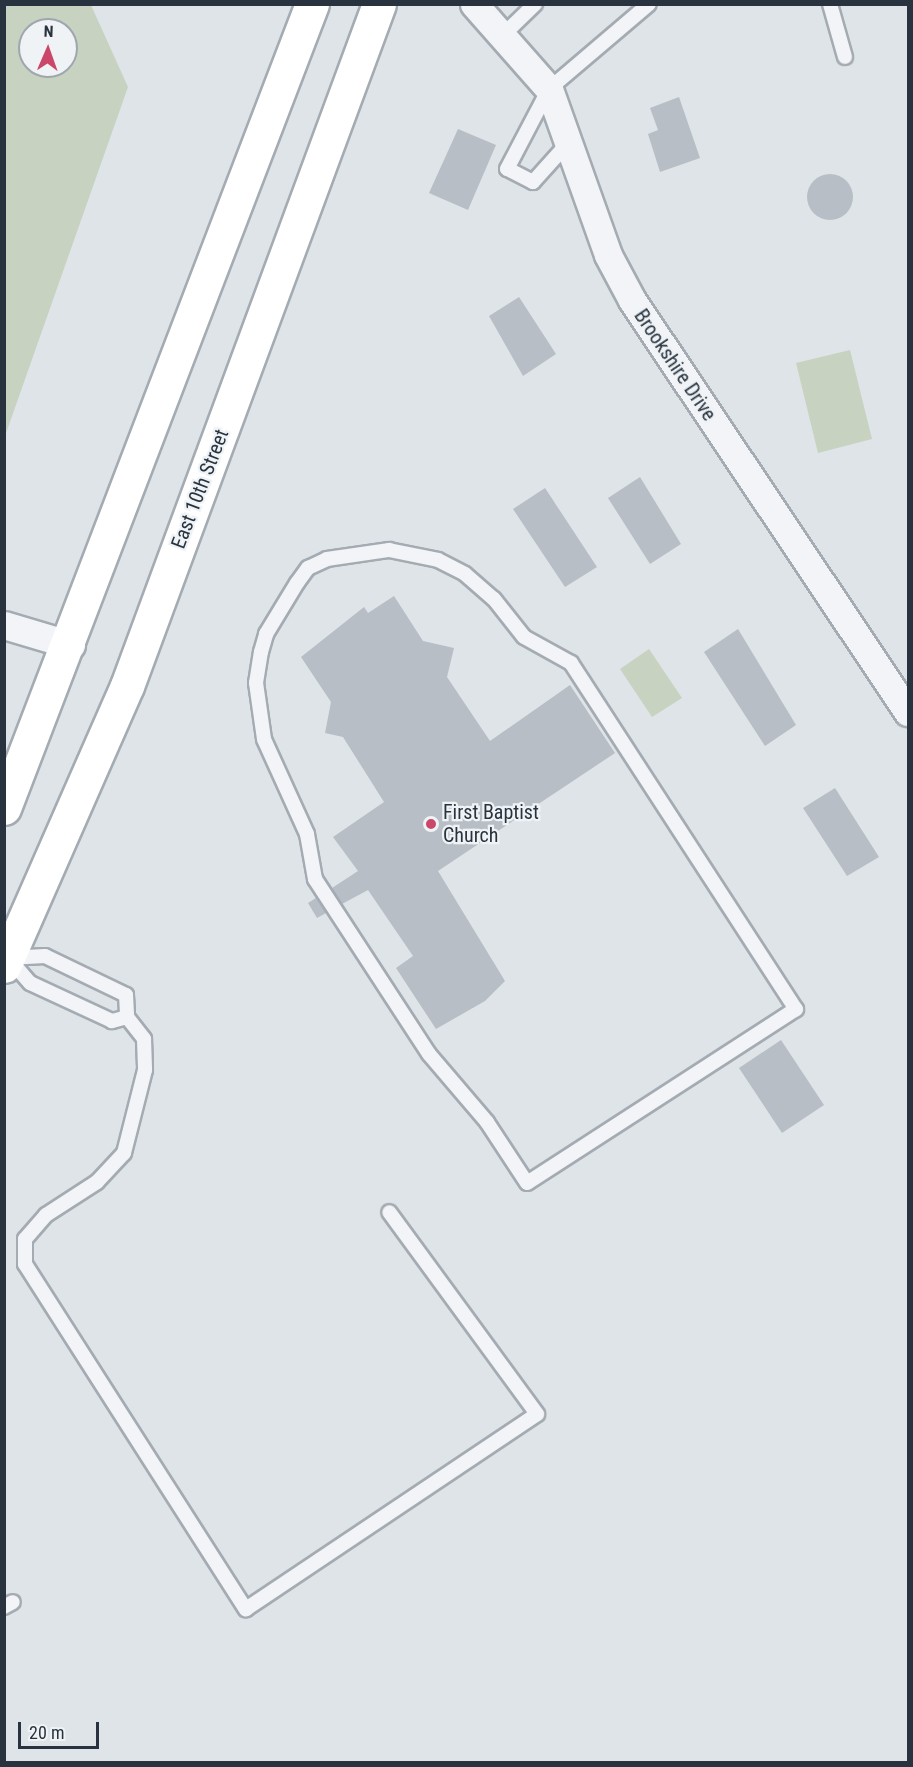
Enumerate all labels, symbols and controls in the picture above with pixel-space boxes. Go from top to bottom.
north arrow [18,18,78,78]
text: N [43,22,54,41]
street label: Brookshire Drive [629,305,721,425]
street label: East 10th Street [166,426,234,552]
place label: First Baptist Church [443,801,539,848]
marker: First Baptist Church [424,817,438,831]
scale bar [21,1710,102,1748]
text: 20 m [29,1722,64,1743]

